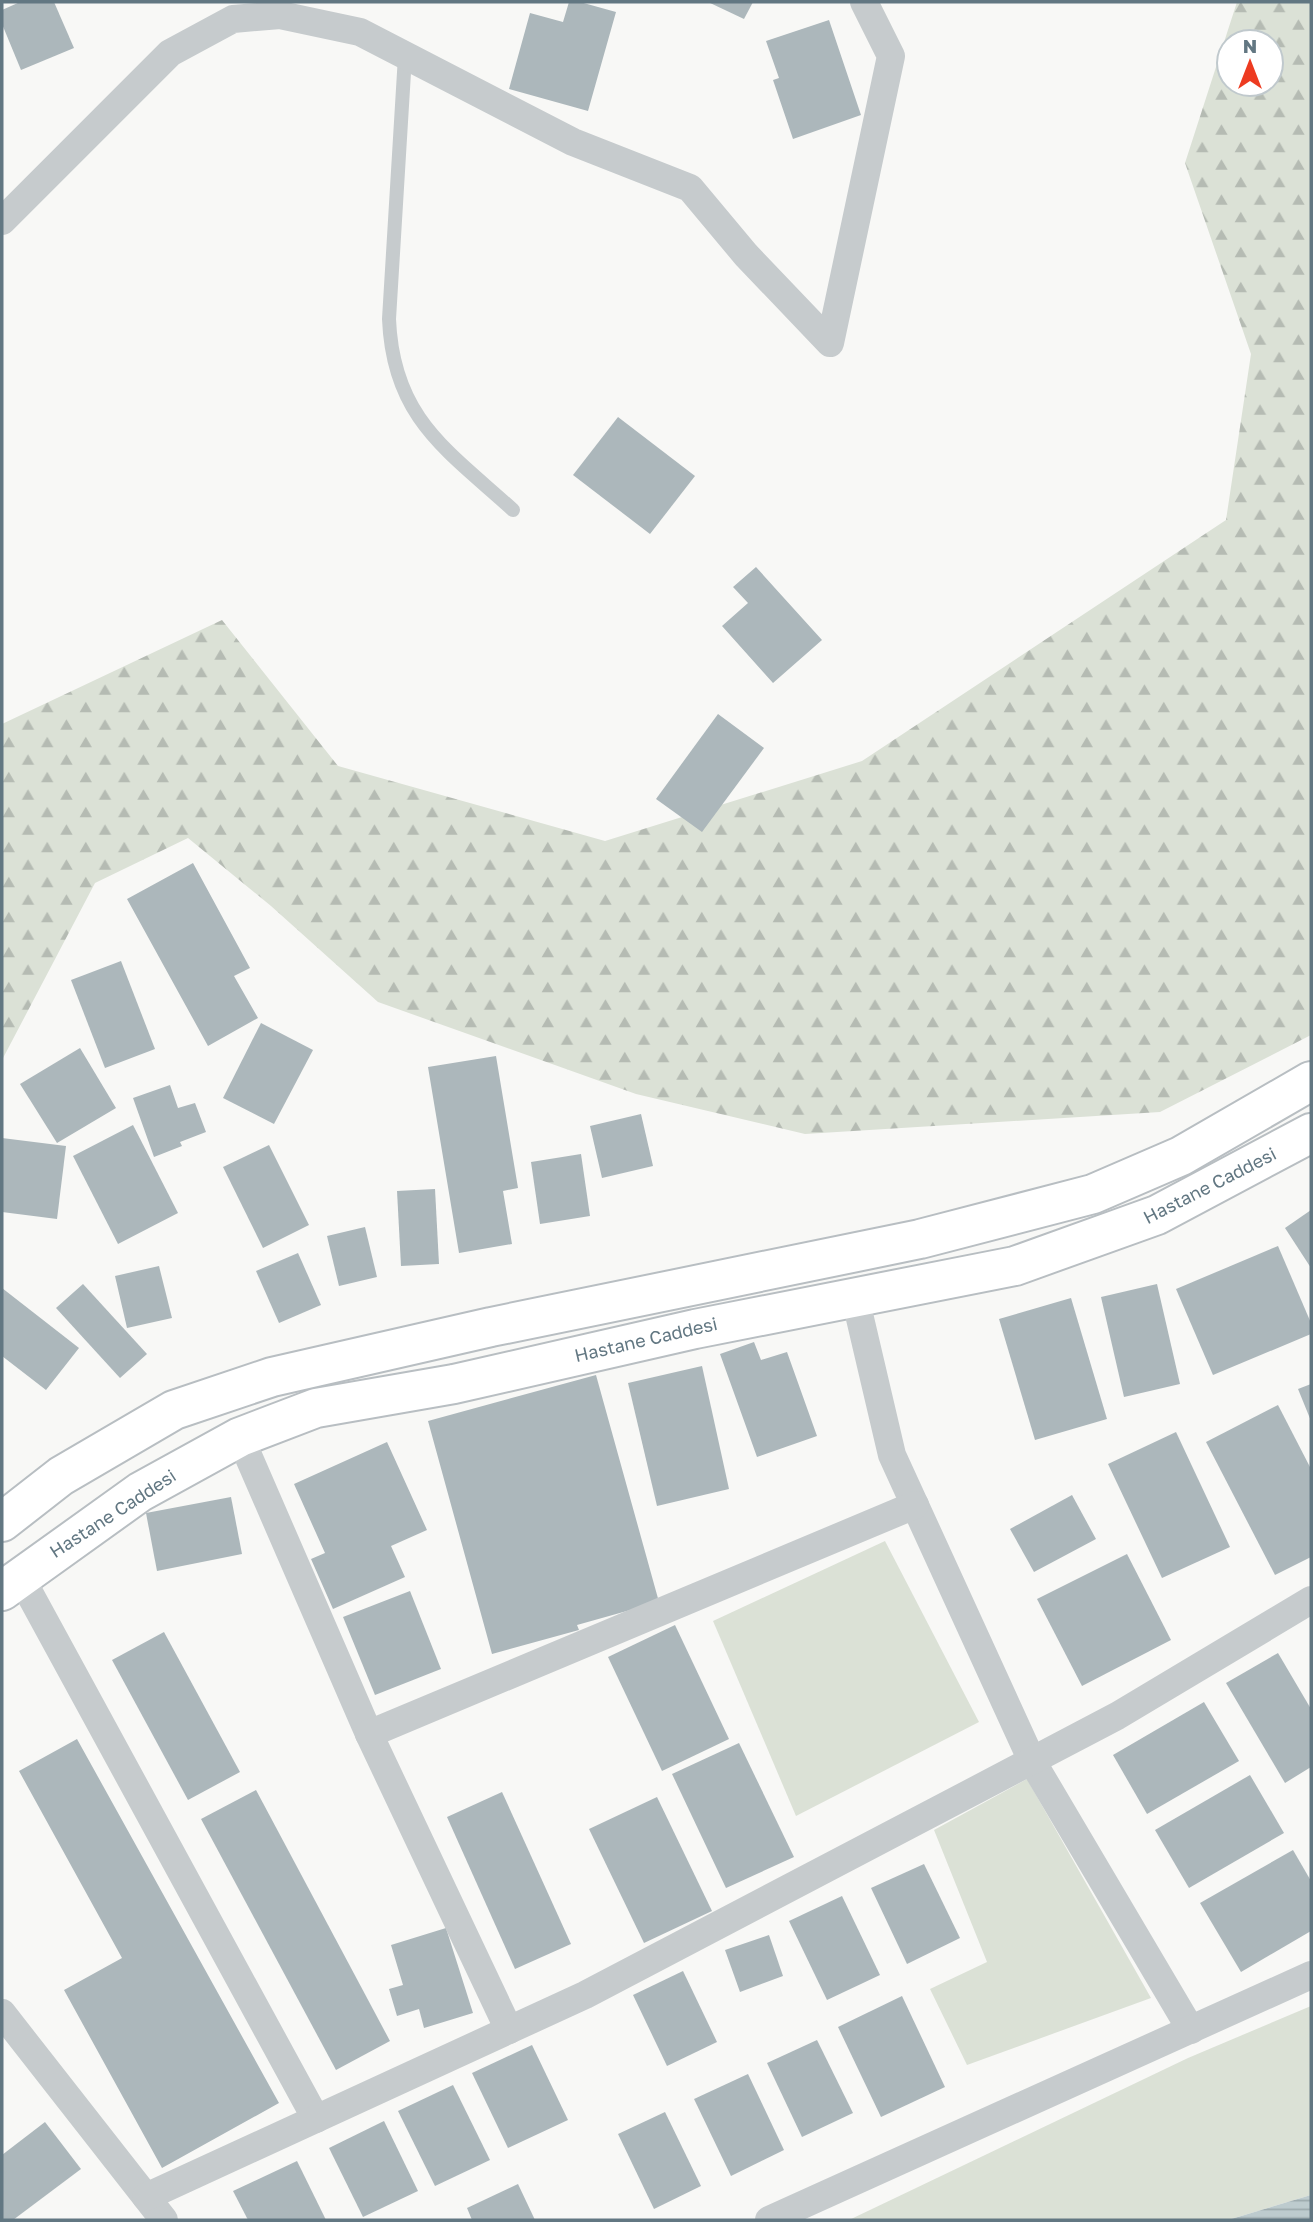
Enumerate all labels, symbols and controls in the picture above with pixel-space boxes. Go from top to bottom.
north arrow [1215,28,1285,98]
text: N [1243,34,1257,57]
street label: Hastane Caddesi [1139,1142,1280,1228]
street label: Hastane Caddesi [572,1312,719,1366]
street label: Hastane Caddesi [45,1464,180,1562]

